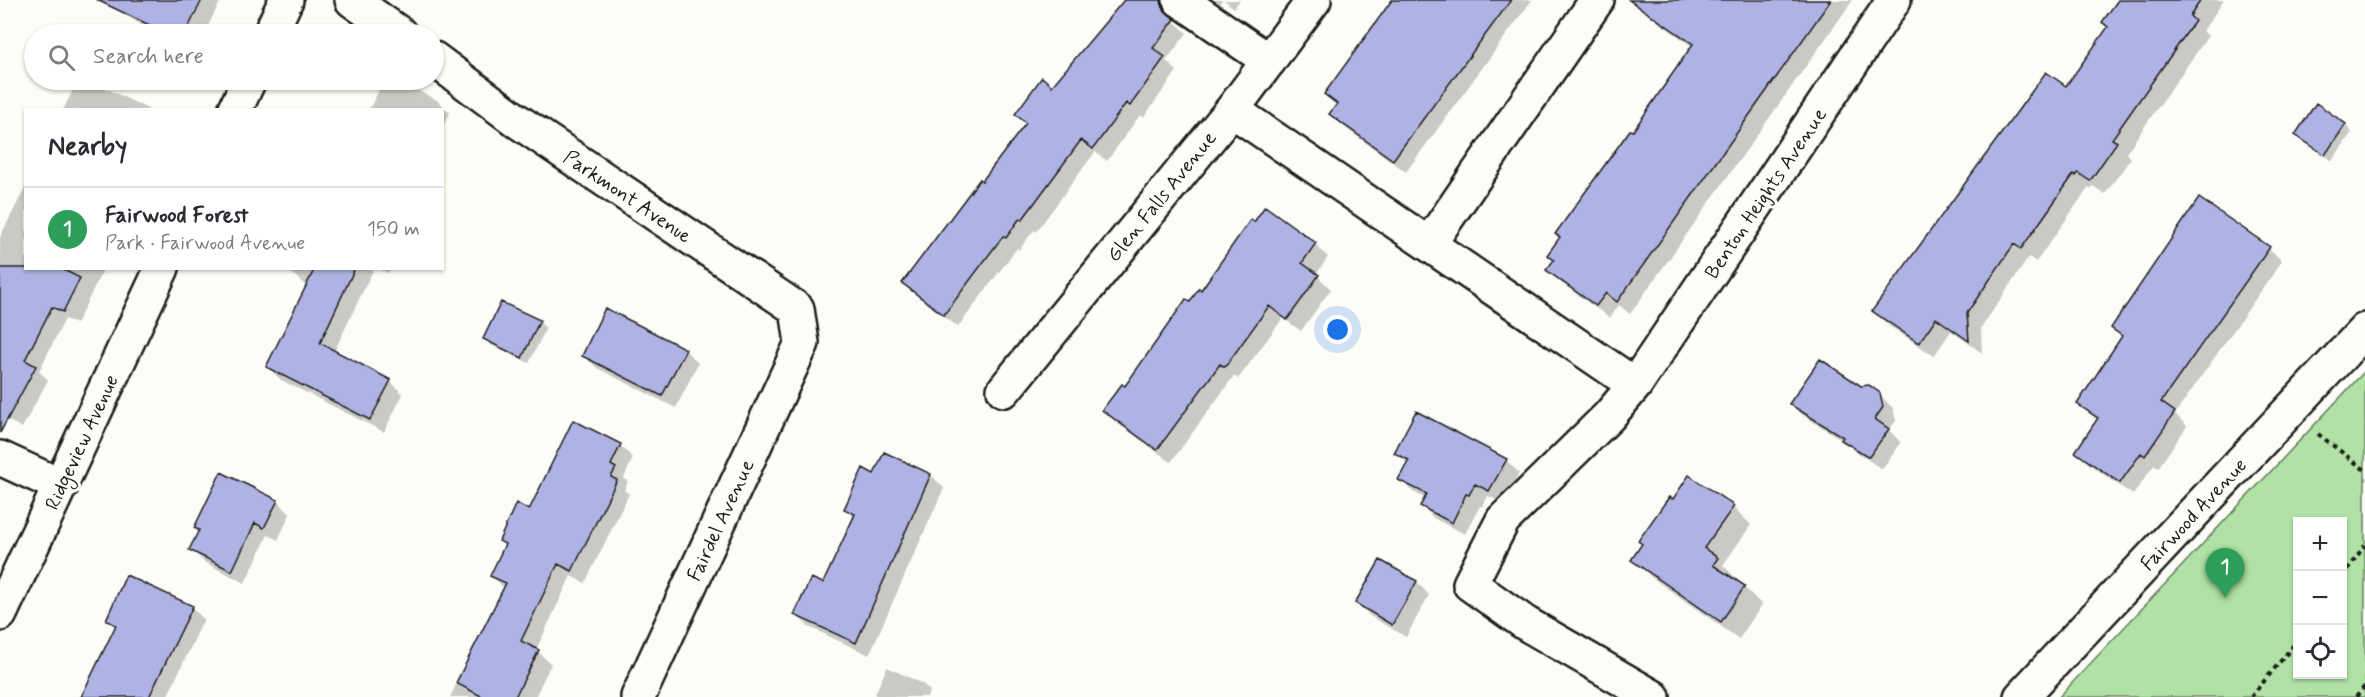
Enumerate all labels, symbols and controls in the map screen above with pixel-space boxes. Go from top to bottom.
search box [24,24,444,90]
icon: search [45,41,78,74]
text: Search here [93,43,204,71]
street label: Benton Heights Avenue [1699,103,1834,285]
street label: Glen Falls Avenue [1101,126,1223,268]
text: Nearby [48,130,127,164]
street label: Parkmont Avenue [558,144,697,250]
text: Fairwood Forest [105,202,248,230]
text: 1 [63,216,72,243]
text: 150 m [367,216,420,243]
text: Park · Fairwood Avenue [105,230,305,257]
your location [1323,315,1352,344]
street label: Ridgeview Avenue [39,371,126,515]
street label: Fairwood Avenue [2135,453,2253,577]
street label: Fairdel Avenue [681,455,761,586]
map controls [2293,517,2347,679]
button: + [2293,517,2347,571]
pin: 1 [2206,548,2244,598]
button: − [2293,571,2347,625]
button: locate [2293,625,2347,679]

